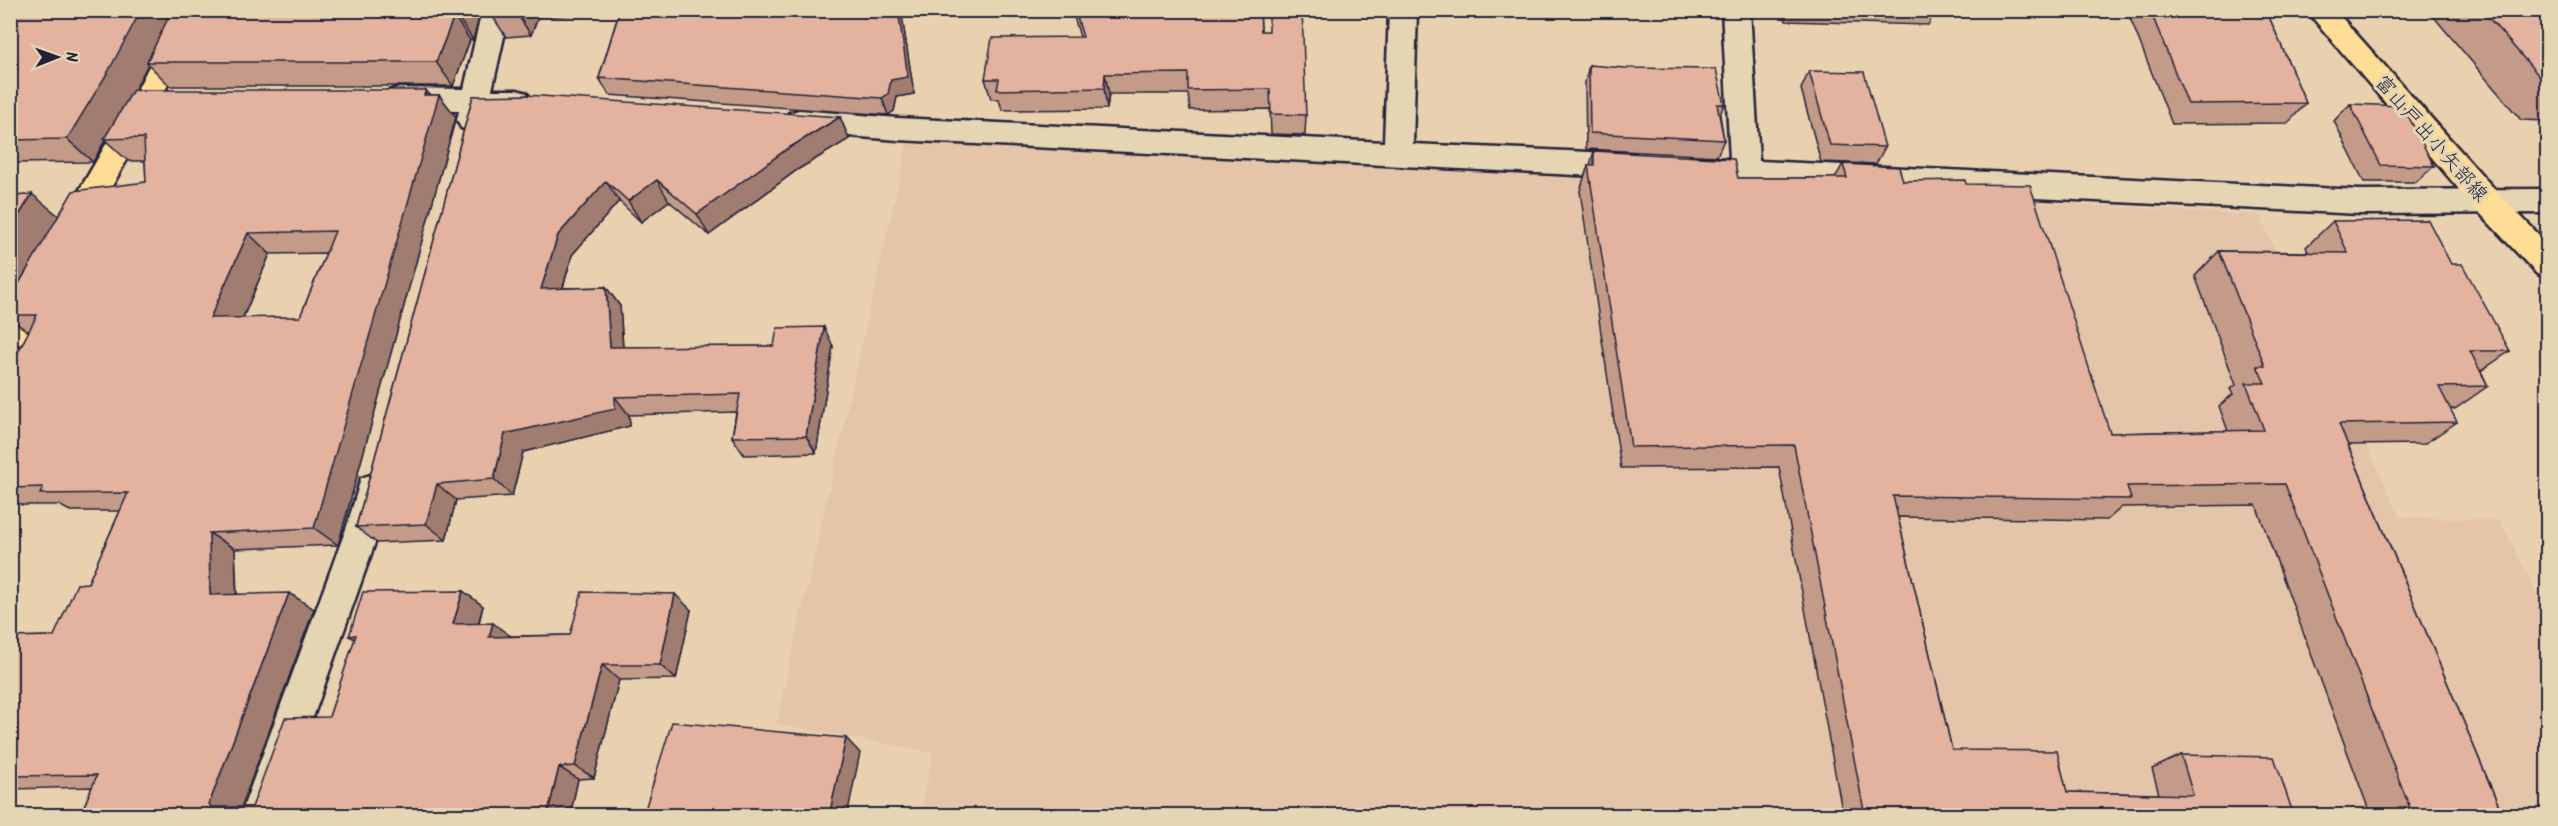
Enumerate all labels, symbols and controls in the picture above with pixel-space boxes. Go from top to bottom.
north arrow [27,27,87,87]
text: N [58,51,83,62]
street label: 富山戸出小矢部線 [2366,68,2495,210]

